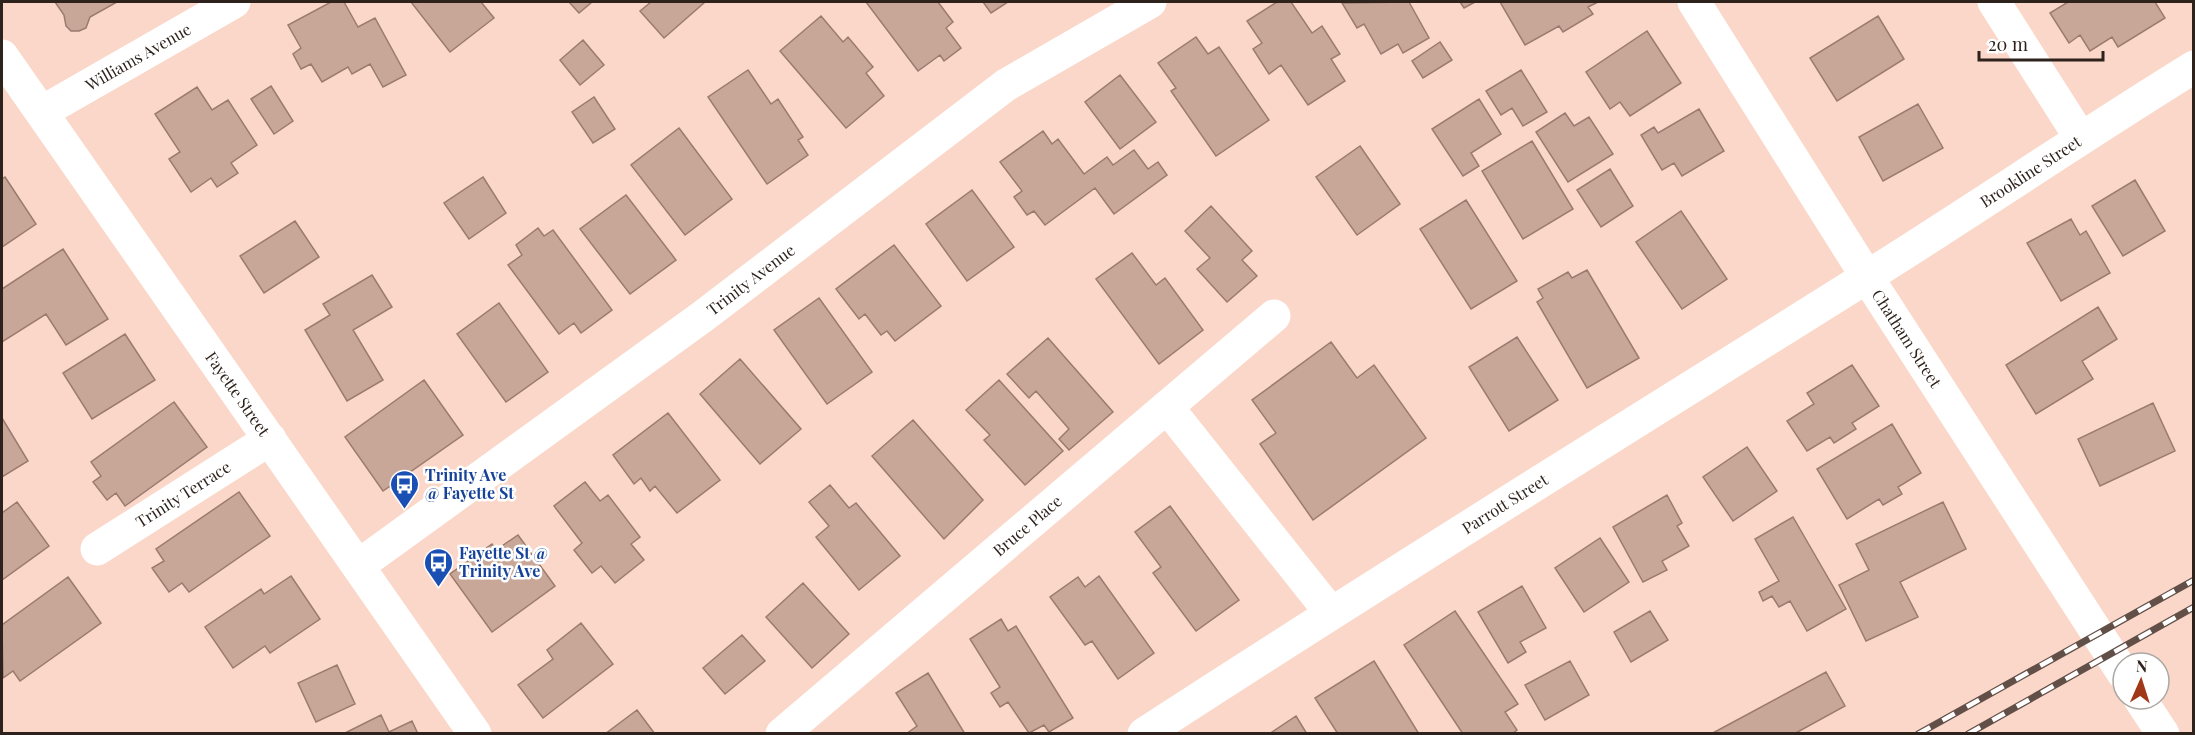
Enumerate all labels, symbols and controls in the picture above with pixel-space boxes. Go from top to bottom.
street label: Williams Avenue [81,18,195,95]
scale bar [1979,24,2104,62]
text: 20 m [1988,32,2028,56]
street label: Brookline Street [1976,130,2085,212]
street label: Trinity Avenue [702,239,799,320]
street label: Chatham Street [1868,285,1947,391]
street label: Fayette Street [201,347,275,440]
street label: Trinity Terrace [131,456,234,532]
place label: Trinity Ave @ Fayette St [425,464,514,503]
bus stop icon: Trinity Ave @ Fayette St [388,468,420,510]
street label: Parrott Street [1458,468,1552,538]
street label: Bruce Place [988,490,1066,560]
place label: Fayette St @ Trinity Ave [459,542,548,581]
bus stop icon: Fayette St @ Trinity Ave [422,546,454,588]
north arrow [2111,651,2171,711]
text: N [2135,655,2149,676]

